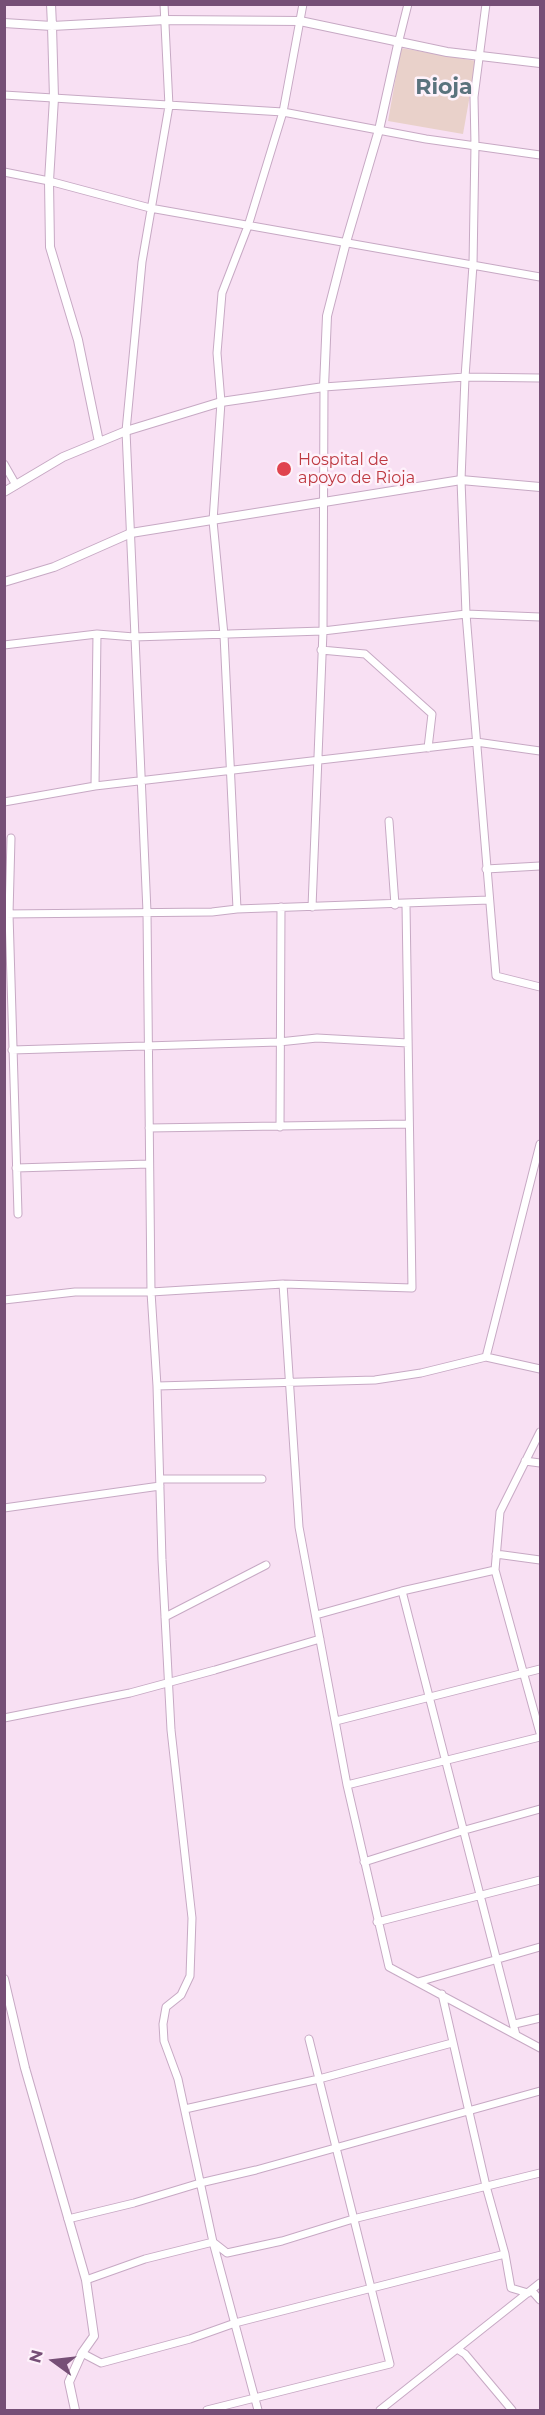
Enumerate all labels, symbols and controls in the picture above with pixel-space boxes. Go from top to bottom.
district label: Rioja [415,75,473,101]
place label: Hospital de apoyo de Rioja [298,450,415,488]
marker: Hospital de apoyo de Rioja [275,460,293,478]
north arrow [24,2331,84,2391]
text: N [25,2348,47,2365]

